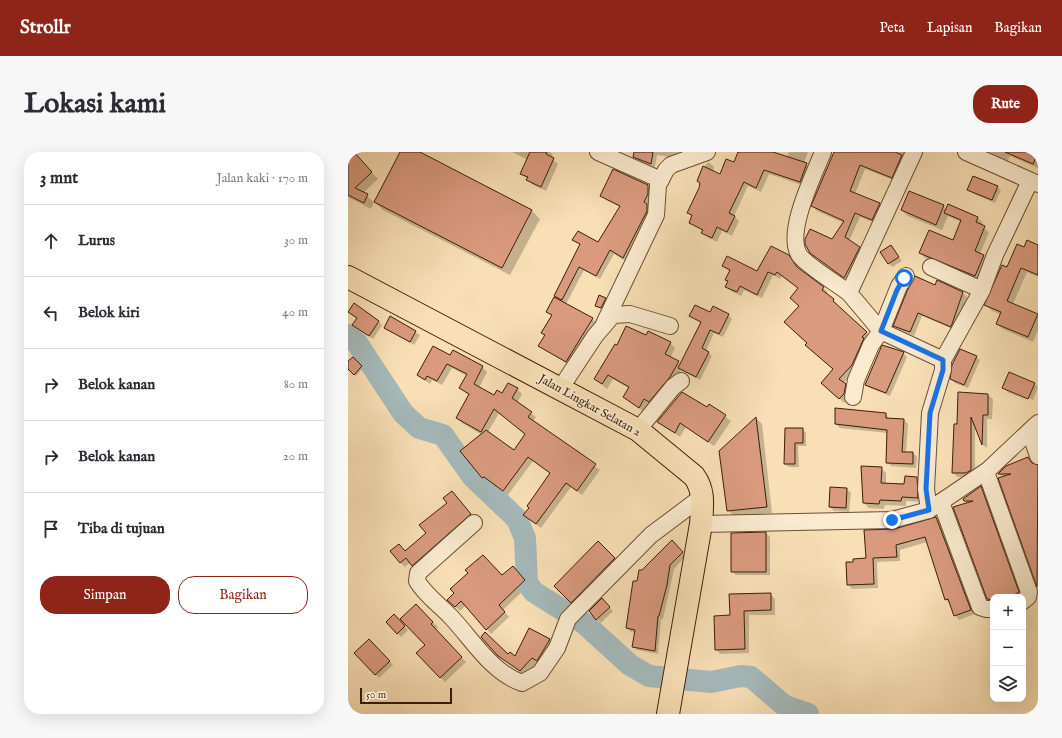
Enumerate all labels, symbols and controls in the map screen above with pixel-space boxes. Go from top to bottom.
text: Strollr [20,16,71,40]
text: Peta [879,19,905,37]
text: Lapisan [927,19,972,37]
text: Bagikan [994,19,1042,37]
button: Rute [973,85,1038,123]
text: Lokasi kami [24,87,166,122]
text: 3 mnt [40,168,78,189]
text: Jalan kaki · 170 m [217,170,308,187]
icon: ahead [40,230,62,252]
text: Lurus [78,231,115,250]
text: 30 m [284,232,308,249]
route start [895,269,913,287]
icon: left [40,302,62,324]
text: Belok kiri [78,303,140,322]
text: 40 m [282,304,308,321]
street label: Jalan Lingkar Selatan 2 [534,370,644,441]
icon: right [40,374,62,396]
text: Belok kanan [78,375,155,394]
text: 80 m [284,376,308,393]
icon: right [40,446,62,468]
text: Belok kanan [78,447,155,466]
text: 20 m [283,448,308,465]
route end [883,511,901,529]
icon: arrive [40,518,62,540]
text: Tiba di tujuan [78,519,165,538]
button: Simpan [40,576,170,614]
button: Bagikan [178,576,308,614]
map controls [990,594,1026,702]
button: + [990,594,1026,630]
button: − [990,630,1026,666]
button: layers [990,666,1026,702]
scale bar [360,686,452,705]
text: 50 m [366,688,386,702]

